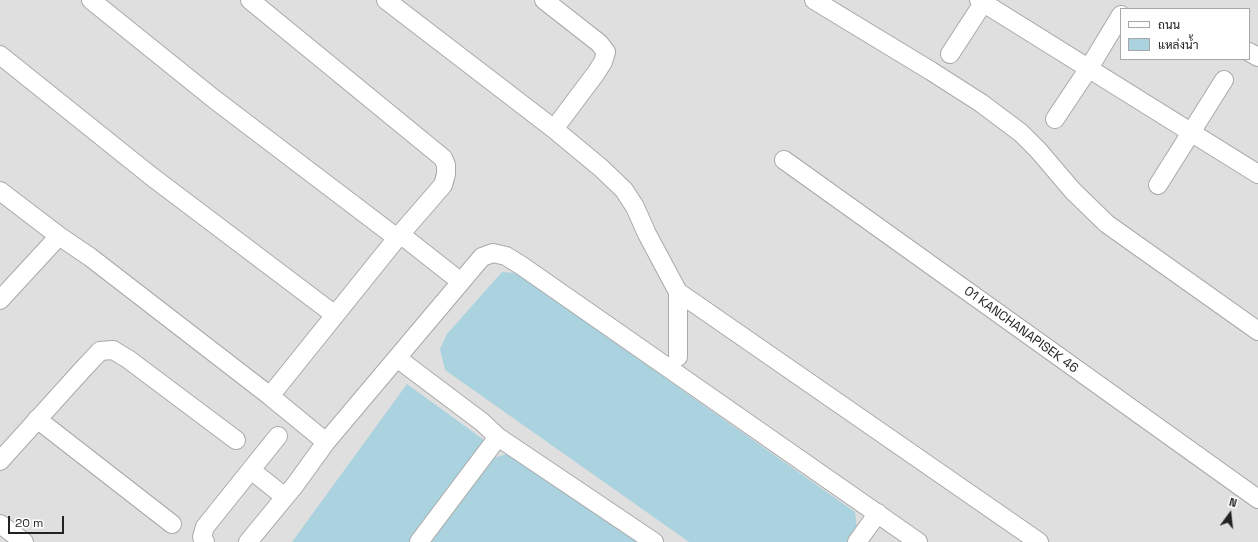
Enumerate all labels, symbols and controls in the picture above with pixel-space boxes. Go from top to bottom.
legend [1120,8,1250,60]
text: ถนน [1158,17,1180,33]
text: แหล่งน้ำ [1158,37,1198,53]
street label: 01 KANCHANAPISEK 46 [961,283,1081,377]
north arrow [1210,494,1250,534]
text: N [1228,495,1238,510]
scale bar [10,508,66,534]
text: 20 m [15,515,43,531]

